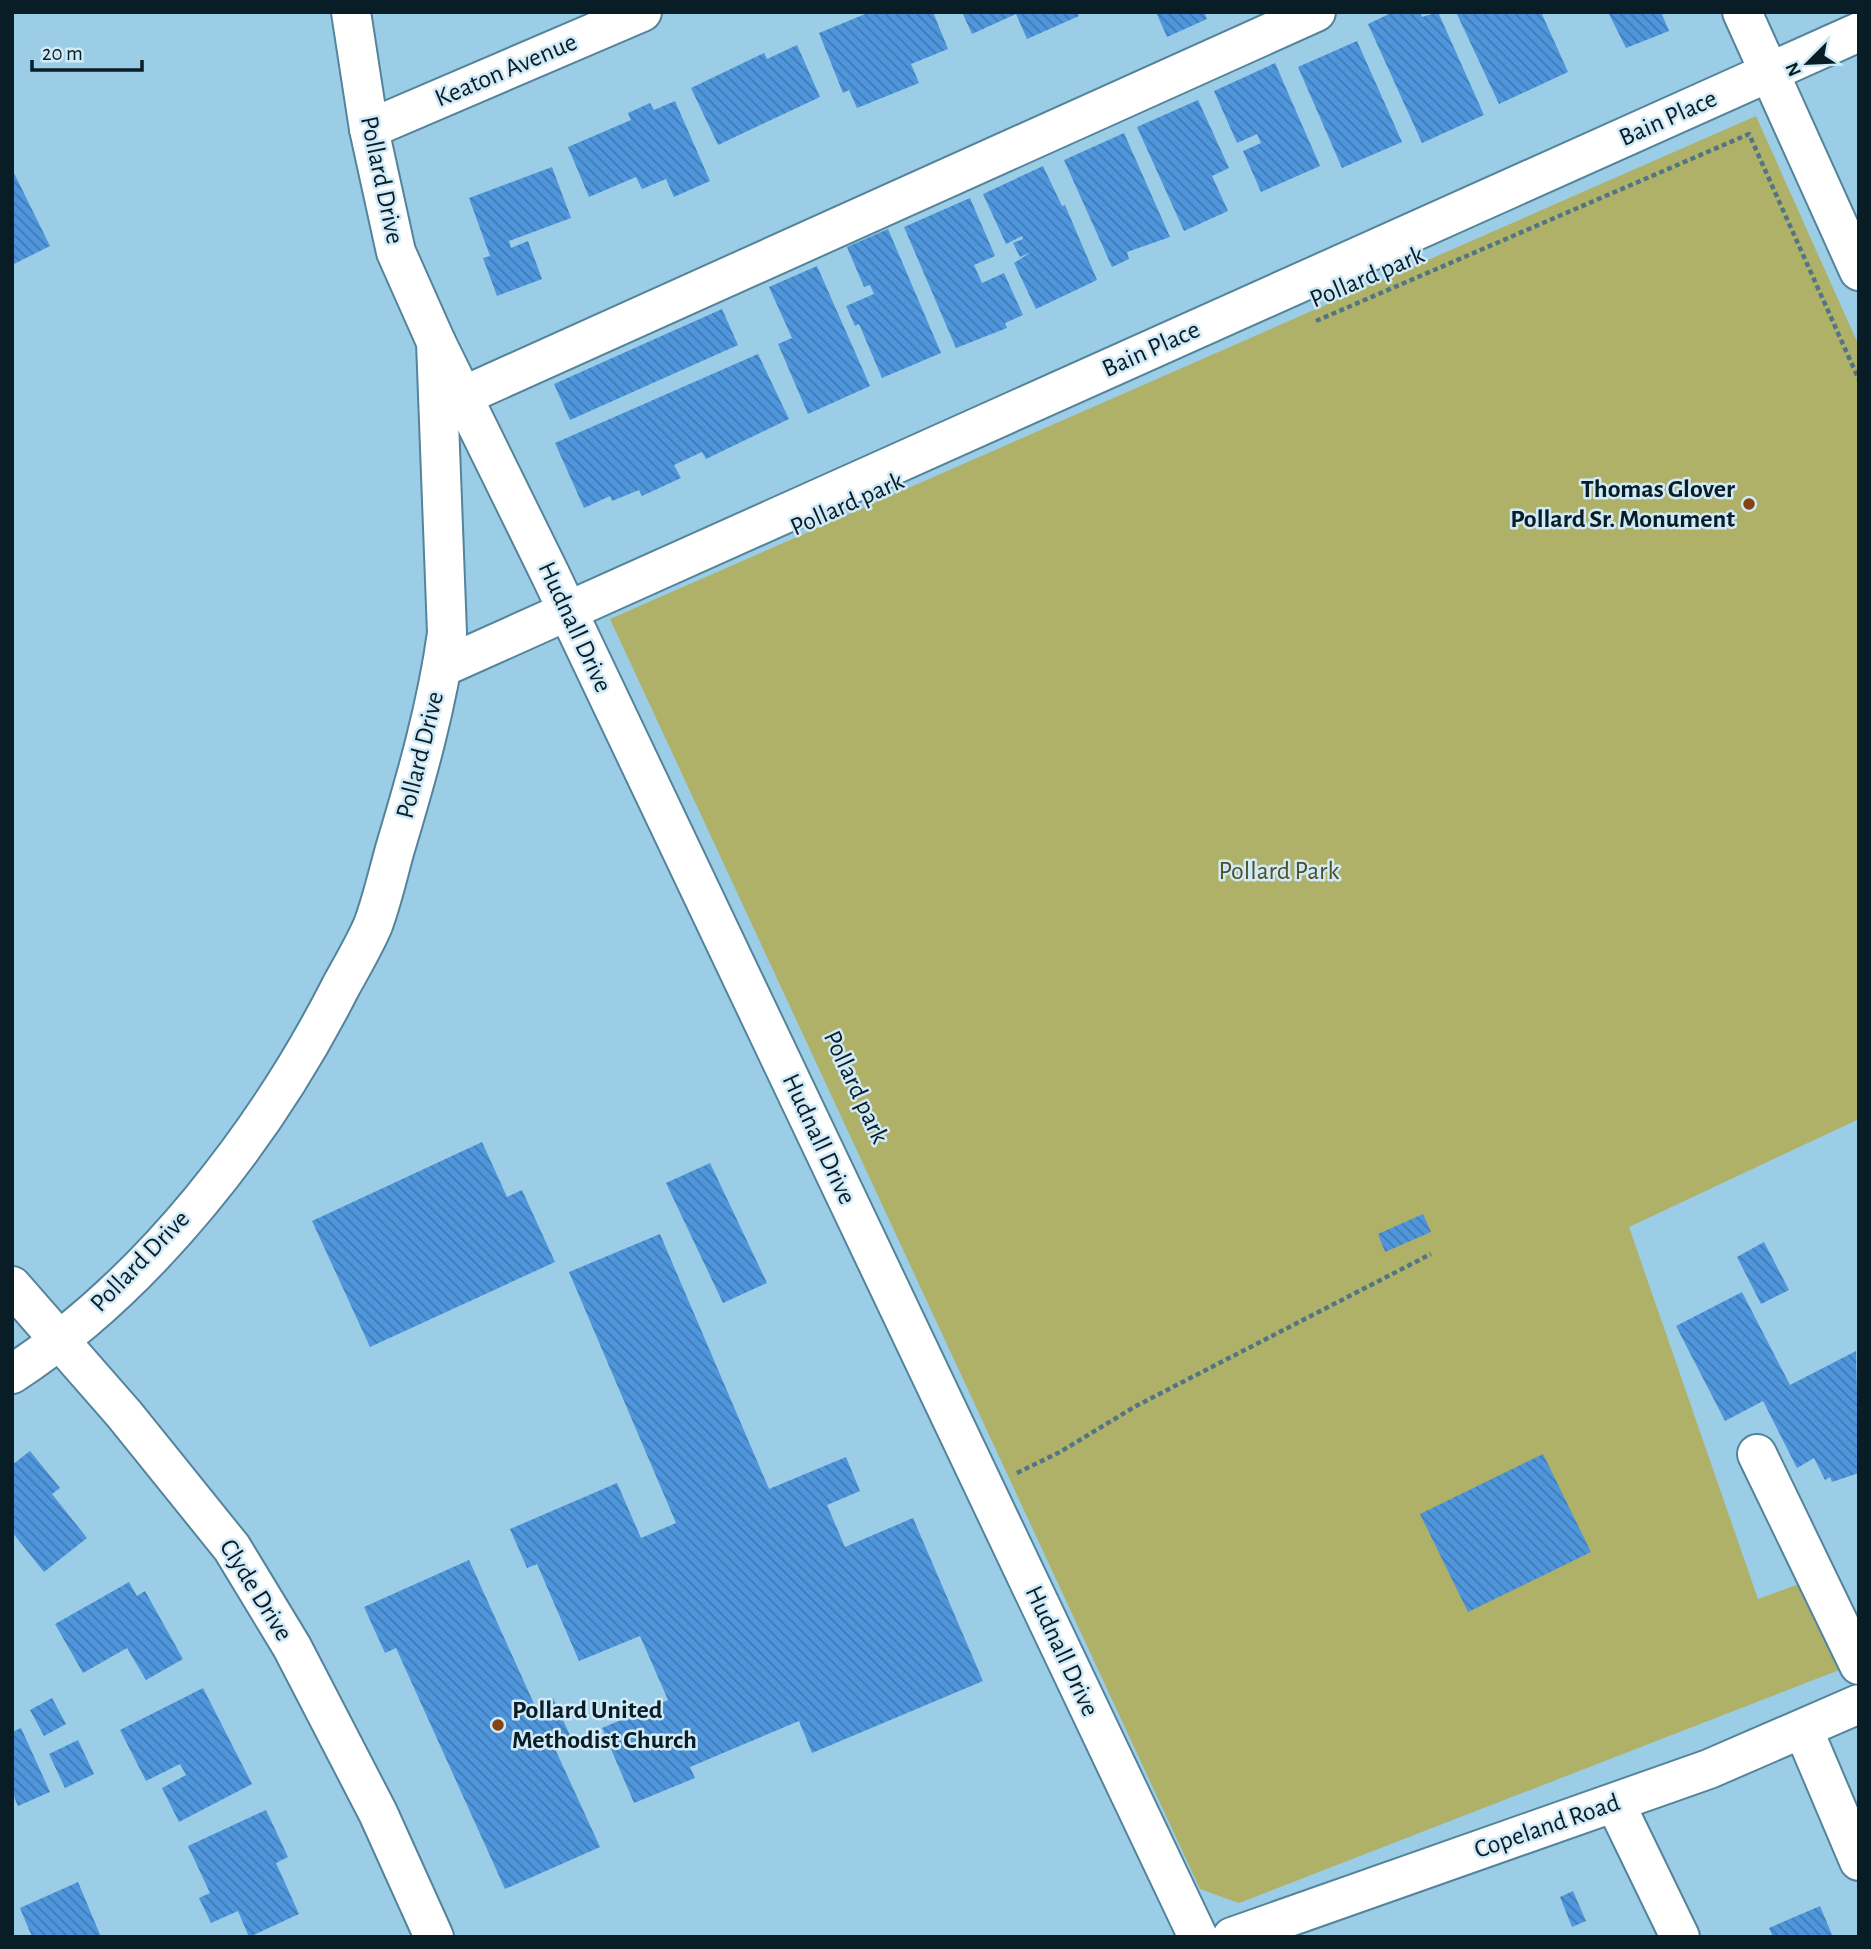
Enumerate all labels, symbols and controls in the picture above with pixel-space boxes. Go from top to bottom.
scale bar [32,28,142,72]
street label: Keaton Avenue [431,28,581,112]
north arrow [1773,28,1843,98]
text: 20 m [42,43,83,64]
text: N [1782,59,1805,79]
street label: Bain Place [1615,85,1721,151]
street label: Pollard Drive [356,114,408,246]
street label: Pollard park [1306,241,1428,313]
street label: Bain Place [1098,316,1204,382]
street label: Pollard park [786,467,908,541]
place label: Thomas Glover Pollard Sr. Monument [1510,476,1735,532]
marker: Thomas Glover Pollard Sr. Monument [1741,496,1757,512]
street label: Hudnall Drive [533,558,617,696]
street label: Pollard Drive [392,689,448,821]
park label: Pollard Park [1219,858,1340,884]
street label: Pollard park [819,1027,893,1148]
street label: Hudnall Drive [777,1070,861,1208]
street label: Pollard Drive [85,1205,195,1317]
street label: Clyde Drive [215,1535,297,1645]
street label: Hudnall Drive [1020,1582,1104,1720]
place label: Pollard United Methodist Church [512,1697,697,1753]
marker: Pollard United Methodist Church [490,1717,506,1733]
street label: Copeland Road [1471,1789,1623,1863]

